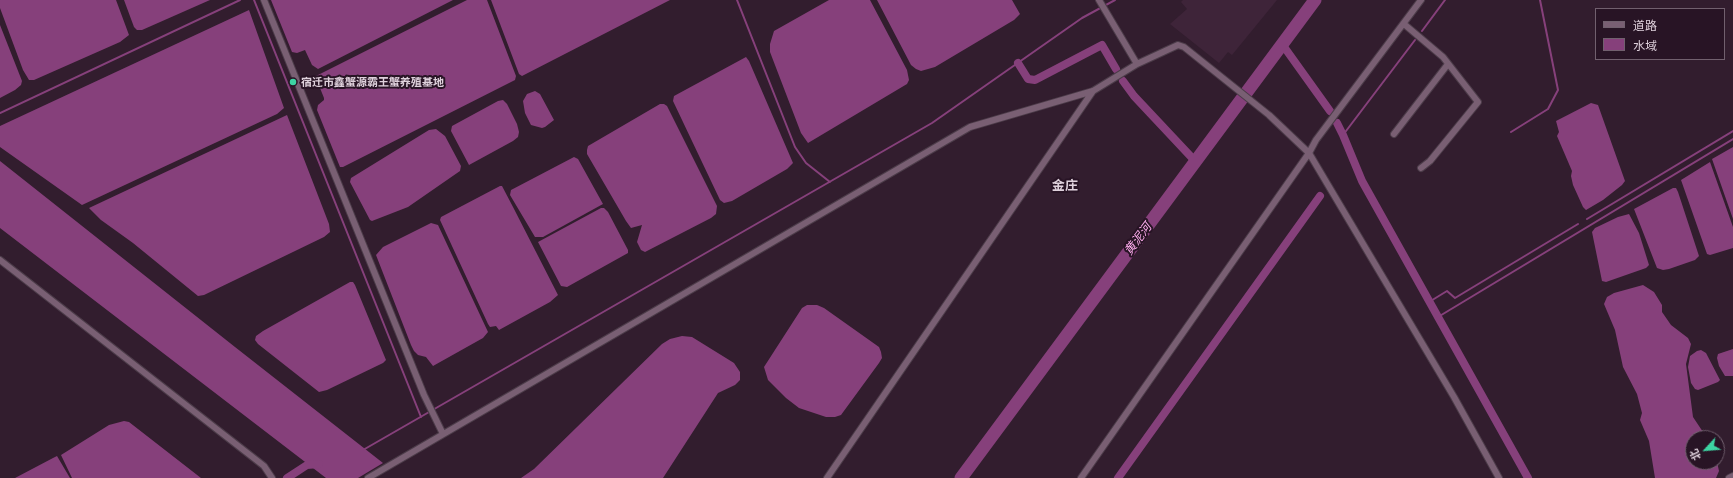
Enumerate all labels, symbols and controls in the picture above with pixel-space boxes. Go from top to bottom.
legend [1595,8,1725,60]
text: 道路 [1633,18,1657,33]
text: 水域 [1633,38,1657,53]
place label: 宿迁市鑫蟹源霸王蟹养殖基地 [301,75,444,89]
marker: 宿迁市鑫蟹源霸王蟹养殖基地 [288,77,298,87]
district label: 金庄 [1052,178,1078,194]
water label: 黄泥河 [1121,220,1155,258]
north arrow [1685,430,1725,470]
text: 北 [1686,447,1703,463]

